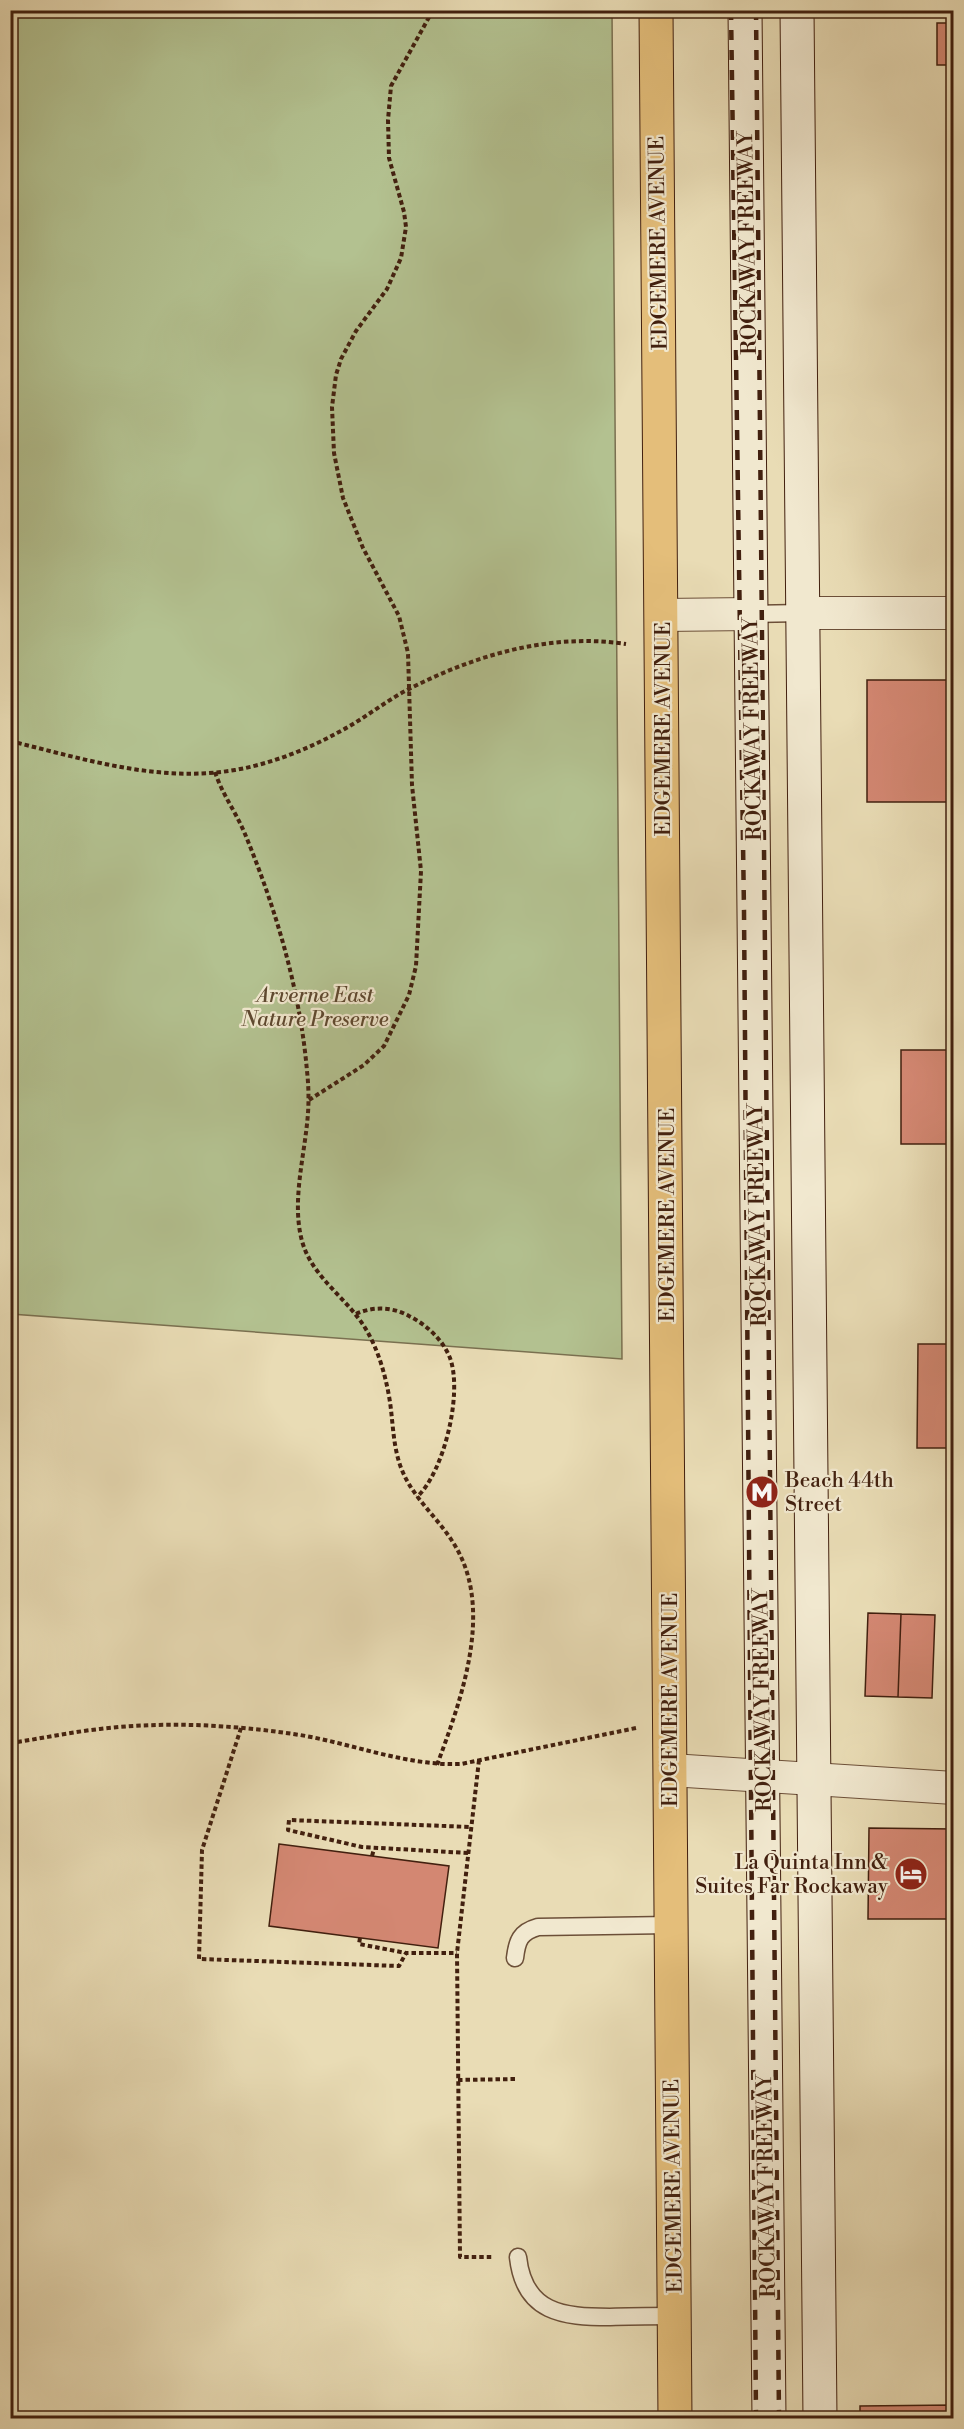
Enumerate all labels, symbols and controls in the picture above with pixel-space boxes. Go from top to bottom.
street label: ROCKAWAY FREEWAY [733,130,763,355]
street label: EDGEMERE AVENUE [644,136,674,350]
street label: ROCKAWAY FREEWAY [738,616,768,841]
street label: EDGEMERE AVENUE [651,622,677,836]
park label: Arverne East Nature Preserve [240,983,389,1033]
street label: ROCKAWAY FREEWAY [743,1102,773,1327]
street label: EDGEMERE AVENUE [655,1108,681,1322]
place label: Beach 44th Street [784,1468,894,1518]
metro station icon: Beach 44th Street [744,1474,780,1510]
street label: ROCKAWAY FREEWAY [748,1587,778,1812]
street label: EDGEMERE AVENUE [658,1593,684,1807]
place label: La Quinta Inn & Suites Far Rockaway [695,1850,889,1900]
hotel icon: La Quinta Inn & Suites Far Rockaway [893,1856,929,1892]
street label: ROCKAWAY FREEWAY [752,2073,782,2298]
street label: EDGEMERE AVENUE [659,2079,689,2293]

